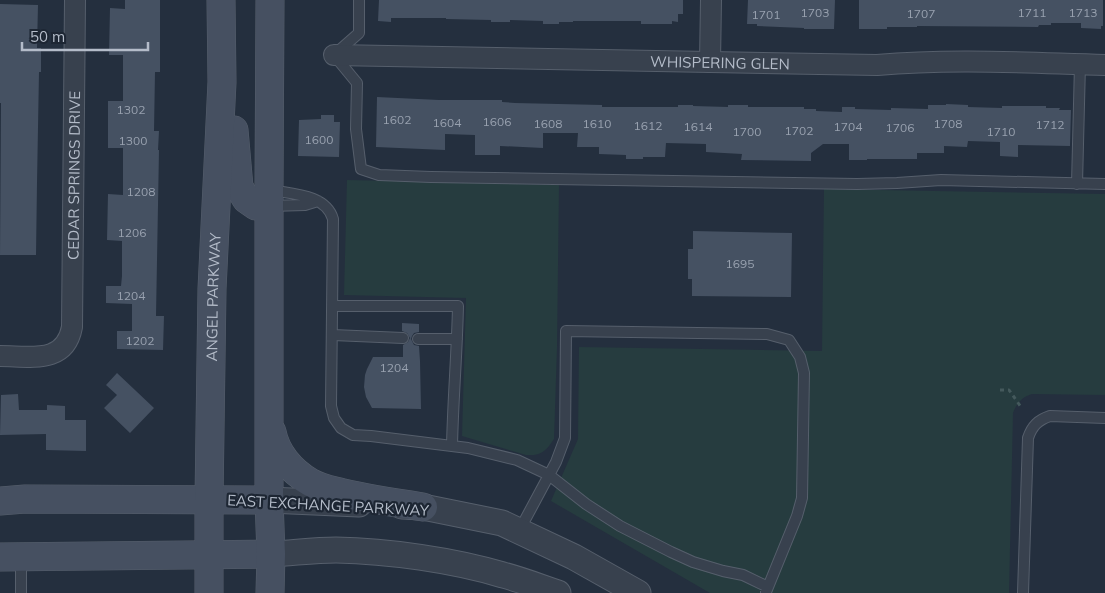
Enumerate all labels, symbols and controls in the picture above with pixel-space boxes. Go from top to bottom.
house number: 1703 [801,5,829,20]
house number: 1711 [1018,5,1046,20]
house number: 1713 [1069,5,1097,20]
house number: 1707 [907,6,935,21]
house number: 1701 [752,7,780,22]
scale bar [22,20,149,52]
text: 50 m [30,27,65,46]
street label: WHISPERING GLEN [650,51,790,73]
street label: CEDAR SPRINGS DRIVE [63,91,84,260]
house number: 1302 [117,102,145,117]
house number: 1602 [383,112,411,127]
house number: 1606 [483,114,511,129]
house number: 1604 [433,115,461,130]
house number: 1608 [534,116,562,131]
house number: 1610 [583,116,611,131]
house number: 1708 [934,116,962,131]
house number: 1712 [1036,117,1064,132]
house number: 1612 [634,118,662,133]
house number: 1614 [684,119,712,134]
house number: 1704 [834,119,862,134]
house number: 1706 [886,120,914,135]
house number: 1702 [785,123,813,138]
house number: 1700 [733,124,761,139]
house number: 1710 [987,124,1015,139]
house number: 1600 [305,132,333,147]
house number: 1300 [119,133,147,148]
house number: 1208 [127,184,155,199]
house number: 1206 [118,225,146,240]
street label: ANGEL PARKWAY [201,231,224,361]
house number: 1695 [726,256,754,271]
house number: 1204 [117,288,145,303]
house number: 1202 [126,333,154,348]
house number: 1204 [380,360,408,375]
street label: EAST EXCHANGE PARKWAY [227,490,430,520]

